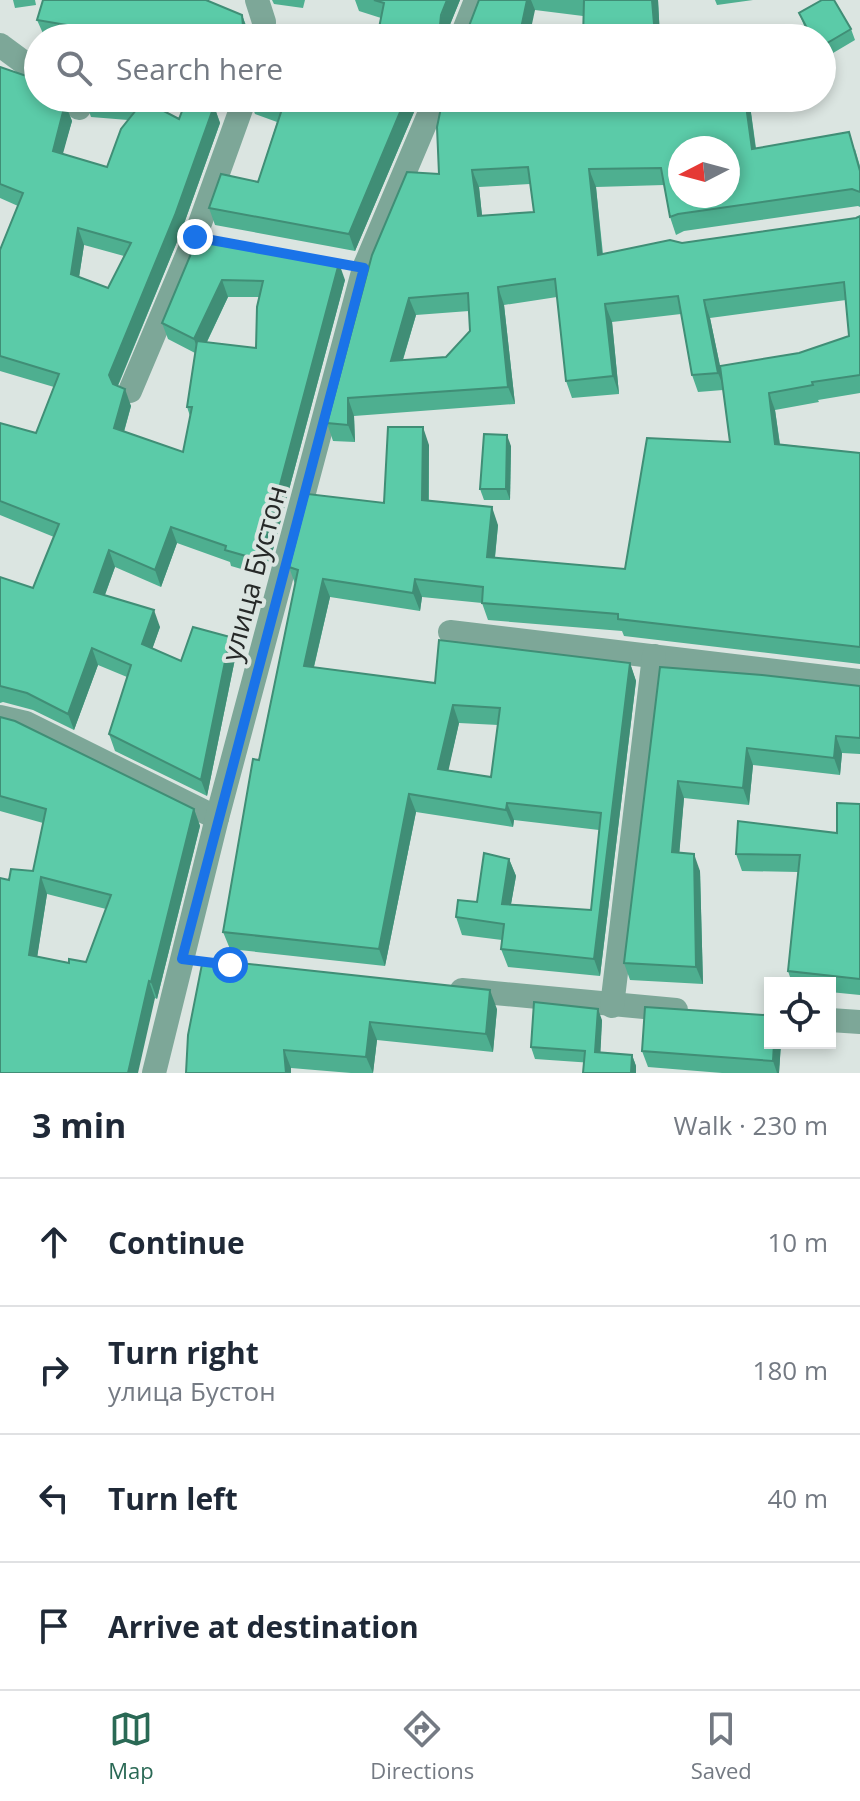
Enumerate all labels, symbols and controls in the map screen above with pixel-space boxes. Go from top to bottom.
search box [24,24,836,112]
icon: search [52,46,96,90]
text: Search here [116,48,283,89]
north arrow [668,136,740,208]
route end [177,219,213,255]
street label: улица Бустон [211,481,295,665]
route start [212,947,248,983]
map controls [764,977,836,1049]
button: locate [764,977,836,1049]
text: 3 min [32,1102,126,1148]
text: Walk · 230 m [674,1107,828,1143]
icon: ahead [32,1220,76,1264]
text: Continue [108,1222,245,1263]
text: 10 m [767,1224,828,1260]
text: Turn right [108,1332,259,1373]
icon: right [32,1348,76,1392]
text: 180 m [753,1352,828,1388]
text: улица Бустон [108,1373,276,1409]
icon: left [32,1476,76,1520]
text: Turn left [108,1478,238,1519]
text: 40 m [767,1480,828,1516]
icon: arrive [32,1604,76,1648]
text: Arrive at destination [108,1606,419,1647]
tab: Map [108,1707,154,1785]
tab: Directions [370,1707,474,1785]
tab: Saved [691,1707,752,1785]

